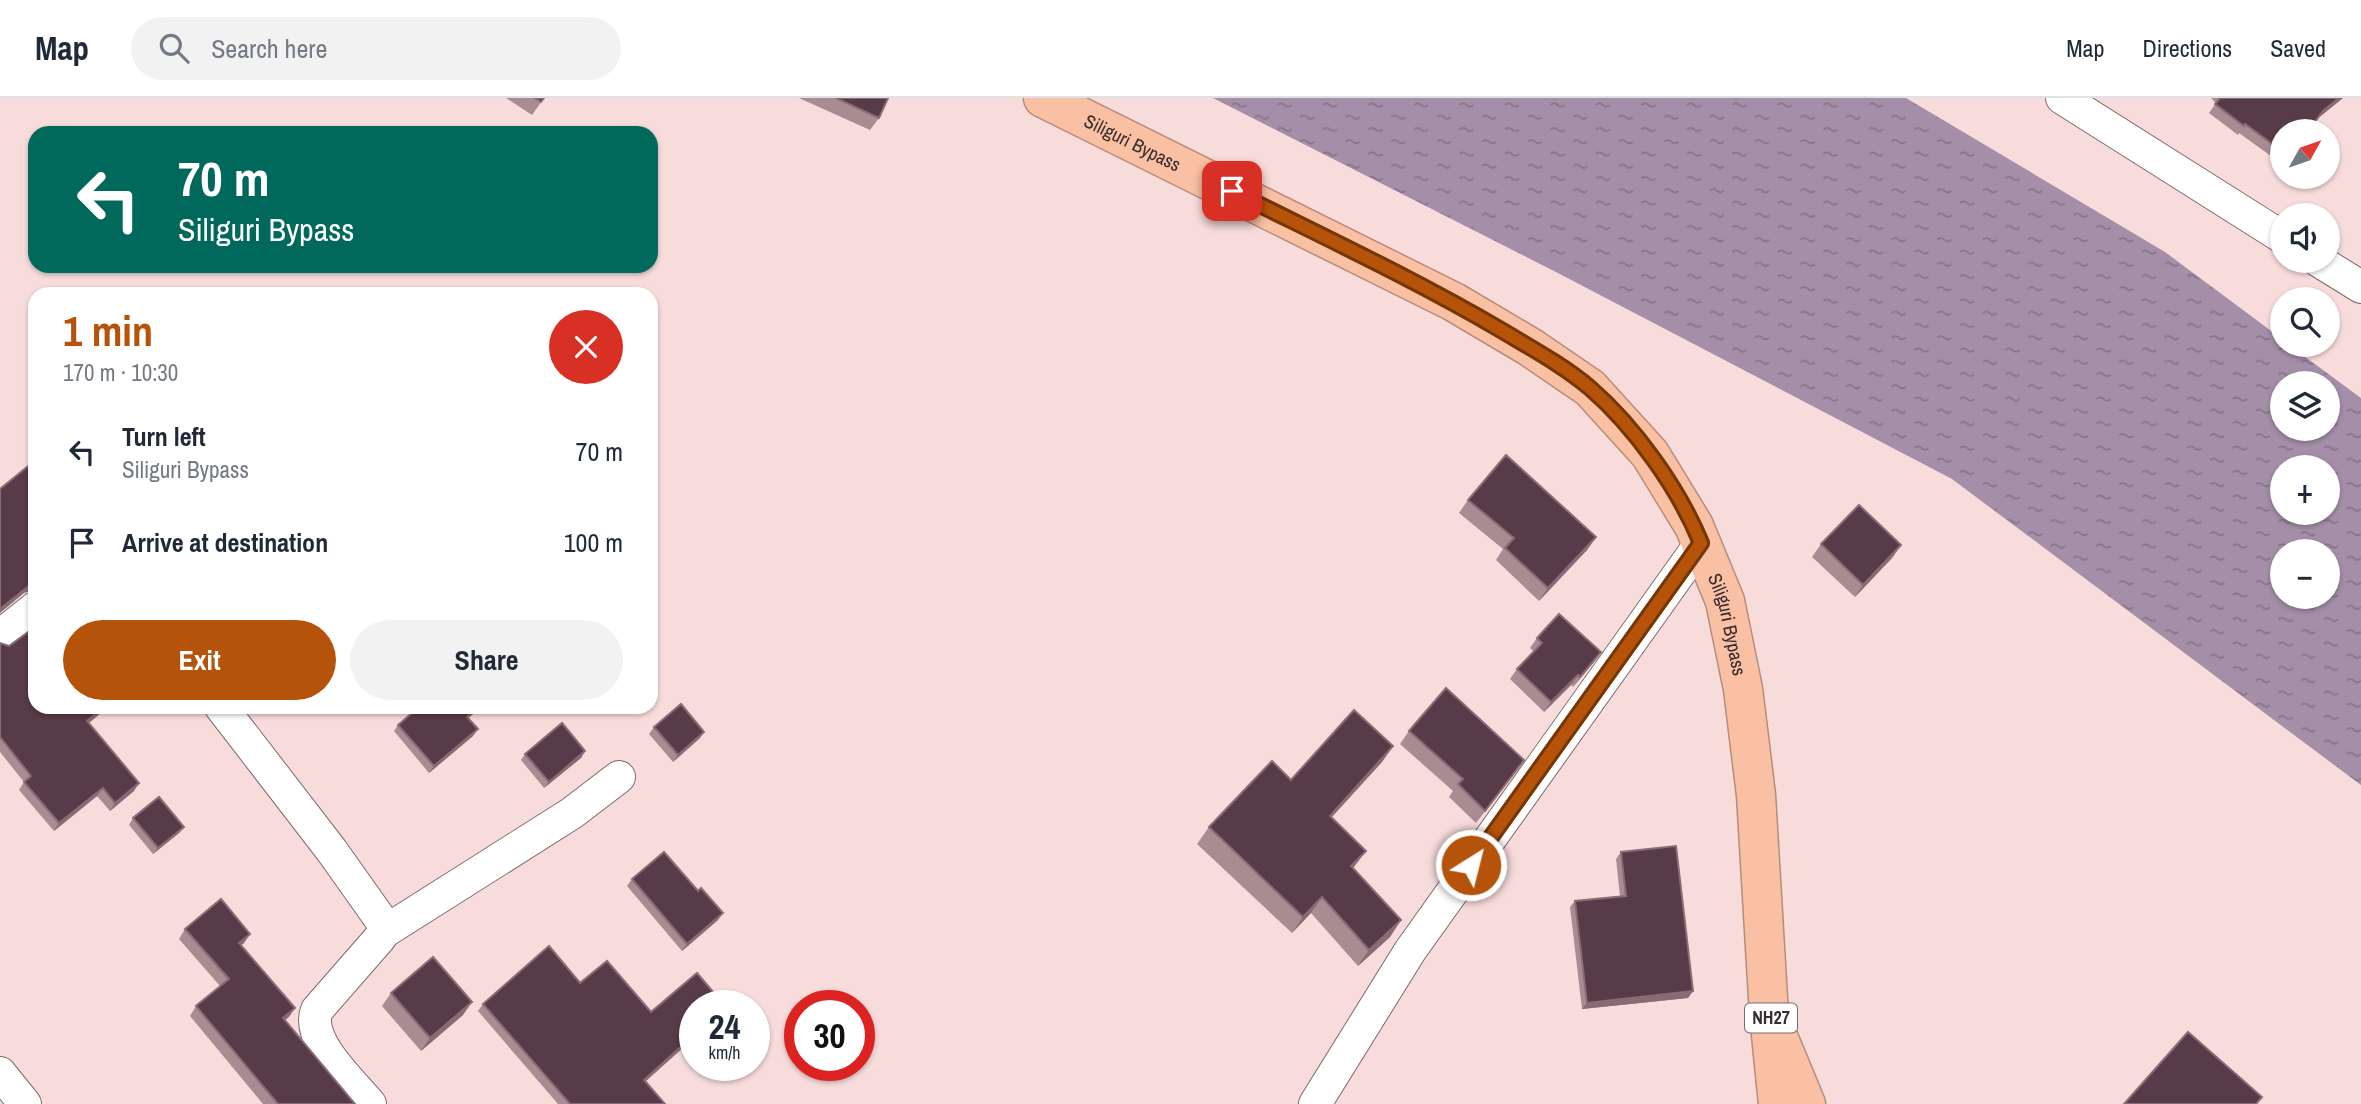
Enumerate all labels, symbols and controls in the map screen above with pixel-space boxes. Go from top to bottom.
search box [131,17,621,80]
text: Map [35,26,89,70]
icon: search [155,29,193,67]
text: Search here [211,31,327,66]
text: Map [2066,32,2104,64]
text: Directions [2142,32,2232,64]
text: Saved [2270,32,2326,64]
street label: Siliguri Bypass [1080,107,1186,178]
north arrow [2270,119,2340,189]
map controls [2270,119,2340,609]
text: 70 m [178,145,270,211]
icon: left [63,154,154,245]
pin [1202,161,1262,221]
icon: arrive [1213,172,1251,210]
button: sound [2270,203,2340,273]
text: Siliguri Bypass [178,208,354,251]
button: search [2270,287,2340,357]
text: 1 min [63,303,153,359]
button: close [549,310,623,384]
text: 170 m · 10:30 [63,357,178,388]
button: layers [2270,371,2340,441]
text: Turn left [122,419,206,454]
icon: left [63,433,101,471]
text: 70 m [576,434,623,469]
text: Siliguri Bypass [122,454,249,485]
button: + [2270,455,2340,525]
icon: arrive [63,524,101,562]
text: Arrive at destination [122,525,328,560]
text: 100 m [564,525,623,560]
button: − [2270,539,2340,609]
street label: Siliguri Bypass [1702,569,1753,678]
button: Exit [63,620,336,700]
button: Share [350,620,623,700]
position arrow [1434,828,1508,902]
speed limit sign: 30 [784,990,875,1081]
text: 24 [709,1003,740,1050]
road number: NH27 [1745,1003,1797,1032]
text: km/h [709,1040,741,1065]

